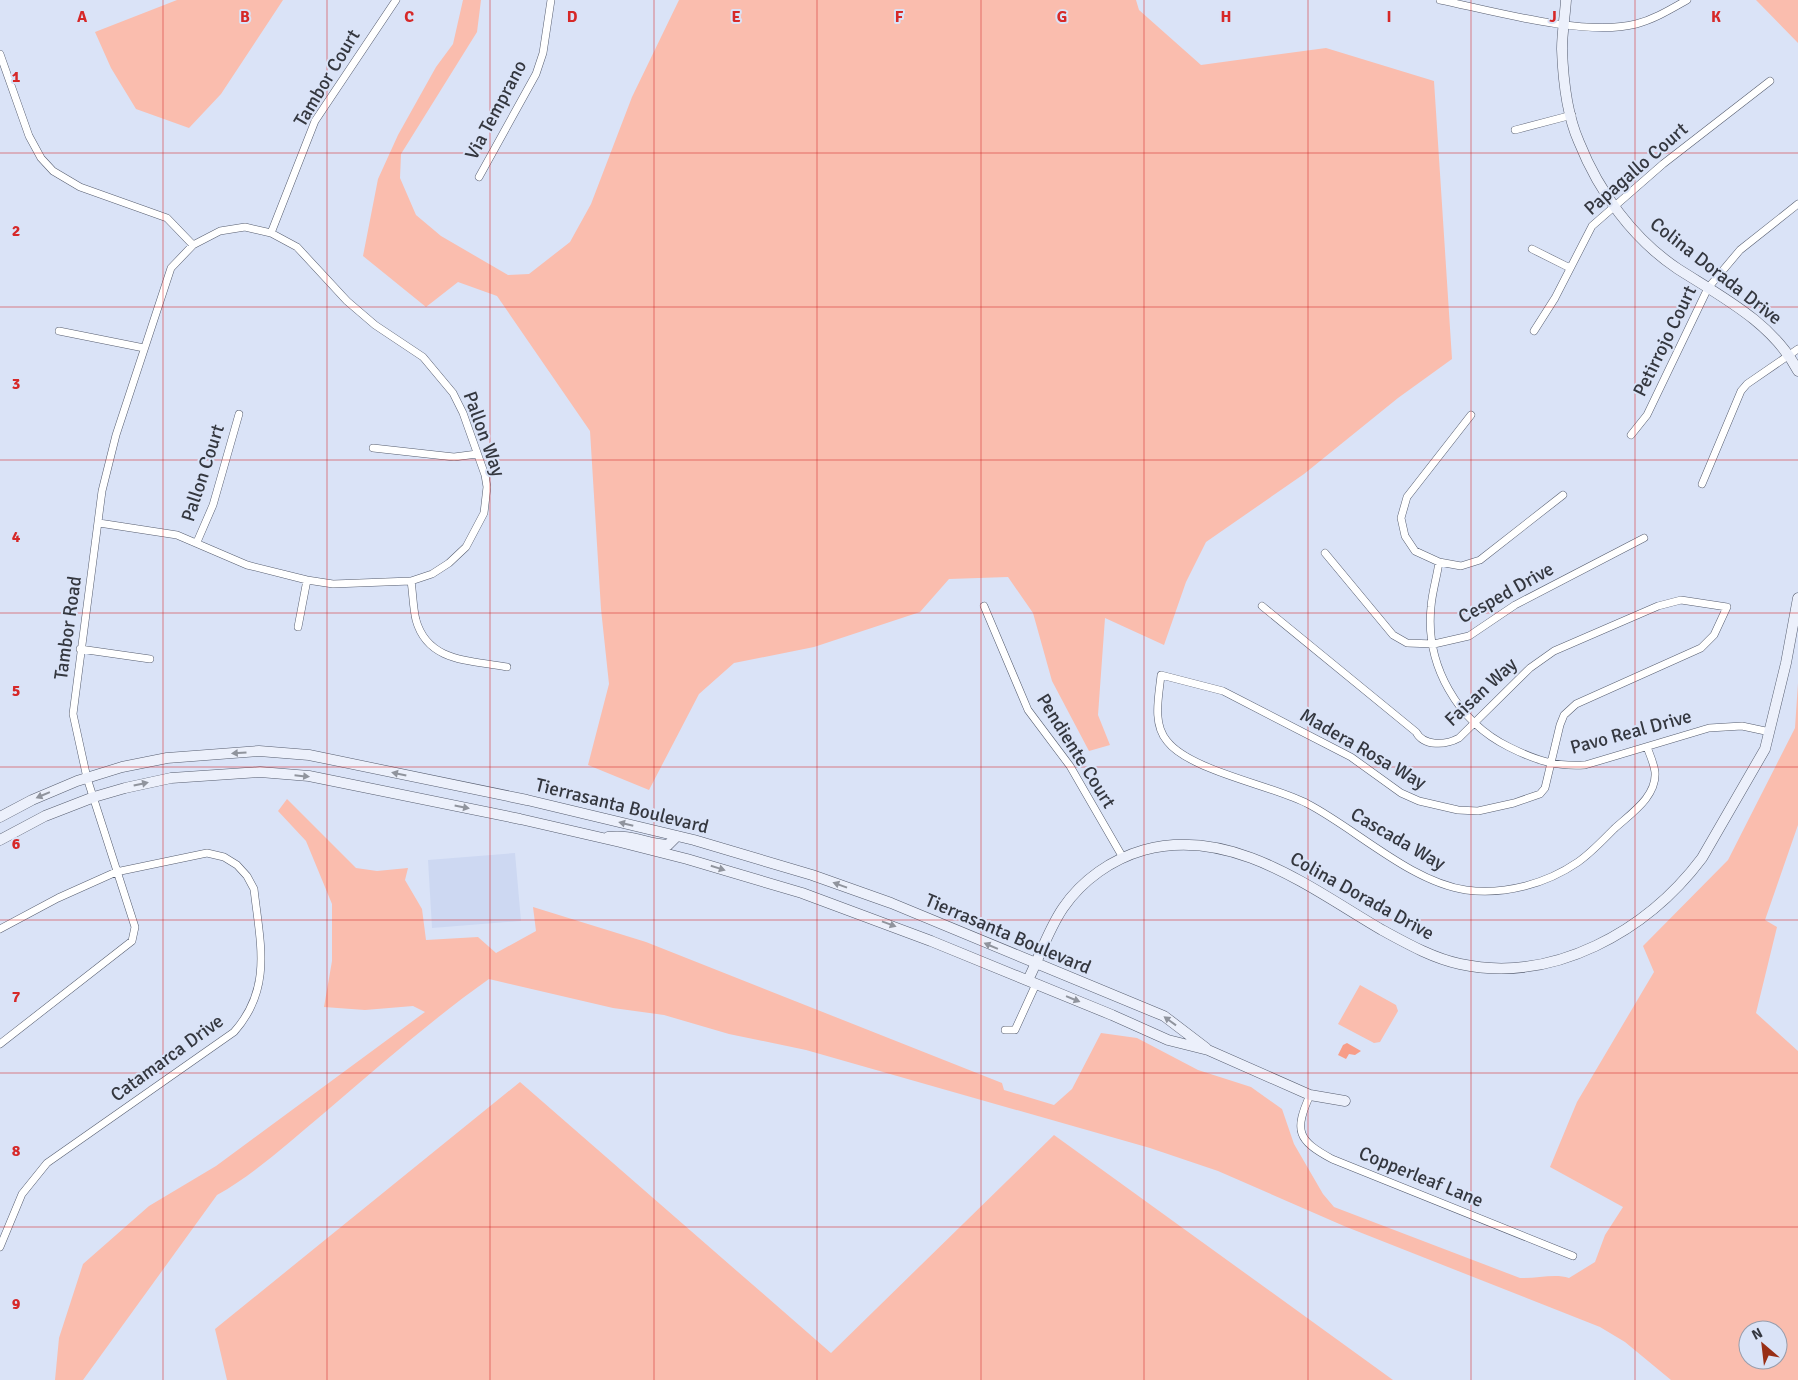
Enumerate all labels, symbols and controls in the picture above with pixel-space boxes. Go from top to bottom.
text: A [77,7,88,27]
text: B [240,7,250,27]
text: C [404,7,414,27]
text: D [567,7,578,27]
text: E [731,7,741,27]
text: F [895,7,904,27]
text: G [1057,7,1067,27]
text: H [1221,7,1231,27]
text: I [1386,7,1392,27]
text: J [1549,7,1557,27]
text: K [1711,7,1721,27]
street label: Tambor Court [289,25,366,131]
street label: Via Temprano [460,56,532,164]
text: 1 [12,67,21,87]
street label: Papagallo Court [1579,117,1693,221]
street label: Colina Dorada Drive [1645,212,1787,330]
text: 2 [12,221,20,241]
street label: Petirrojo Court [1628,281,1702,400]
text: 3 [12,374,20,394]
street label: Pallon Way [458,388,511,480]
street label: Pallon Court [176,421,230,525]
text: 4 [12,527,21,547]
street label: Cesped Drive [1454,557,1558,629]
street label: Tambor Road [49,575,87,681]
street label: Faisan Way [1440,652,1522,732]
text: 5 [12,681,20,701]
street label: Pendiente Court [1031,689,1121,813]
street label: Madera Rosa Way [1295,703,1431,795]
street label: Pavo Real Drive [1568,704,1694,760]
one-way arrow [231,749,247,757]
one-way arrow [392,770,407,778]
one-way arrow [294,772,310,780]
street label: Tierrasanta Boulevard [533,773,711,839]
one-way arrow [133,780,148,788]
one-way arrow [36,792,50,800]
street label: Cascada Way [1346,802,1450,876]
one-way arrow [454,803,469,811]
one-way arrow [619,820,634,828]
text: 6 [12,834,21,854]
street label: Colina Dorada Drive [1286,846,1438,946]
one-way arrow [710,865,725,873]
one-way arrow [832,881,847,889]
street label: Tierrasanta Boulevard [921,888,1095,980]
one-way arrow [881,921,896,928]
one-way arrow [984,941,998,949]
text: 7 [12,987,21,1007]
one-way arrow [1066,995,1081,1003]
street label: Catamarca Drive [106,1009,228,1107]
one-way arrow [1163,1016,1177,1026]
text: 8 [12,1141,21,1161]
street label: Copperleaf Lane [1355,1141,1487,1213]
text: 9 [12,1294,21,1314]
north arrow [1738,1320,1788,1370]
text: N [1749,1324,1765,1344]

